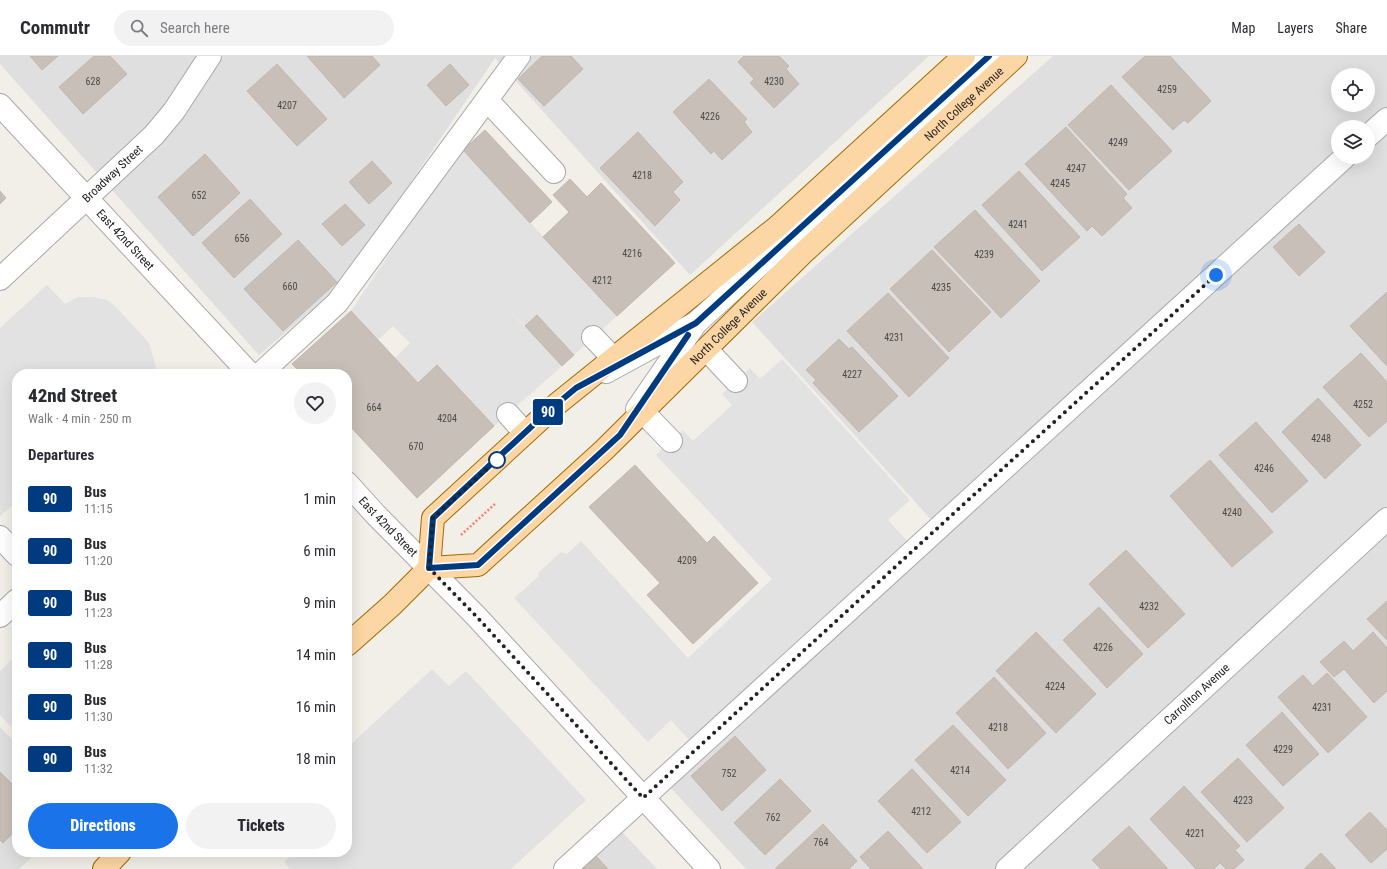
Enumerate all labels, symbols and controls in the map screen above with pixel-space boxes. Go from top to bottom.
search box [114,10,394,46]
text: Commutr [20,16,90,39]
icon: search [128,17,150,39]
text: Search here [160,19,230,37]
text: Map [1231,20,1255,36]
text: Layers [1277,20,1314,36]
text: Share [1336,20,1367,36]
street label: North College Avenue [922,64,1007,144]
map controls [1331,68,1375,164]
button: locate [1331,68,1375,112]
house number: 628 [86,76,100,87]
house number: 4230 [764,76,784,87]
house number: 4259 [1157,84,1177,95]
house number: 4207 [277,100,297,111]
house number: 4226 [700,111,720,122]
button: layers [1331,120,1375,164]
house number: 4249 [1108,137,1128,148]
street label: Broadway Street [79,142,146,205]
house number: 4247 [1066,163,1086,174]
house number: 4218 [632,170,652,181]
house number: 4245 [1050,178,1070,189]
house number: 652 [192,190,206,201]
street label: East 42nd Street [94,206,157,273]
house number: 4241 [1008,219,1028,230]
house number: 656 [235,233,249,244]
house number: 4216 [622,248,642,259]
house number: 4239 [974,249,994,260]
your location [1206,265,1226,285]
house number: 4212 [592,275,612,286]
house number: 660 [283,281,297,292]
house number: 4235 [931,282,951,293]
street label: North College Avenue [687,285,770,368]
house number: 4231 [884,332,904,343]
house number: 4227 [842,369,862,380]
button: heart [294,382,336,424]
text: 42nd Street [28,384,117,407]
line badge: 90 [530,399,566,425]
house number: 4252 [1353,399,1373,410]
house number: 664 [367,402,381,413]
text: 90 [541,404,555,420]
text: Walk · 4 min · 250 m [28,411,132,426]
house number: 4204 [437,413,457,424]
house number: 4248 [1311,433,1331,444]
house number: 670 [409,441,423,452]
text: Departures [28,446,94,464]
unlabelled marker [488,451,506,469]
house number: 4246 [1254,463,1274,474]
text: Bus [84,483,107,501]
text: 1 min [303,490,336,508]
text: 90 [43,491,57,507]
street label: East 42nd Street [356,494,421,560]
text: 11:15 [84,501,113,516]
house number: 4240 [1222,507,1242,518]
text: Bus [84,535,107,553]
text: 6 min [303,542,336,560]
text: 90 [43,543,57,559]
text: 11:20 [84,553,113,568]
house number: 4209 [677,555,697,566]
text: Bus [84,587,107,605]
text: 9 min [303,594,336,612]
text: 90 [43,595,57,611]
house number: 4232 [1139,601,1159,612]
text: 11:23 [84,605,113,620]
text: Bus [84,639,107,657]
house number: 4226 [1093,642,1113,653]
text: 14 min [296,646,336,664]
text: 90 [43,647,57,663]
text: 11:28 [84,657,113,672]
street label: Carrollton Avenue [1161,660,1233,728]
house number: 4224 [1045,681,1065,692]
text: Bus [84,691,107,709]
text: 16 min [296,698,336,716]
text: 90 [43,699,57,715]
house number: 4231 [1312,702,1332,713]
text: 11:30 [84,709,113,724]
house number: 4218 [988,722,1008,733]
text: Bus [84,743,107,761]
house number: 4229 [1273,744,1293,755]
text: 18 min [296,750,336,768]
text: 90 [43,751,57,767]
text: 11:32 [84,761,113,776]
house number: 4214 [950,765,970,776]
house number: 752 [722,768,736,779]
house number: 4223 [1233,795,1253,806]
button: Directions [28,803,178,849]
button: Tickets [186,803,336,849]
house number: 4212 [911,806,931,817]
house number: 762 [766,812,780,823]
house number: 4221 [1185,828,1205,839]
house number: 764 [814,837,828,848]

